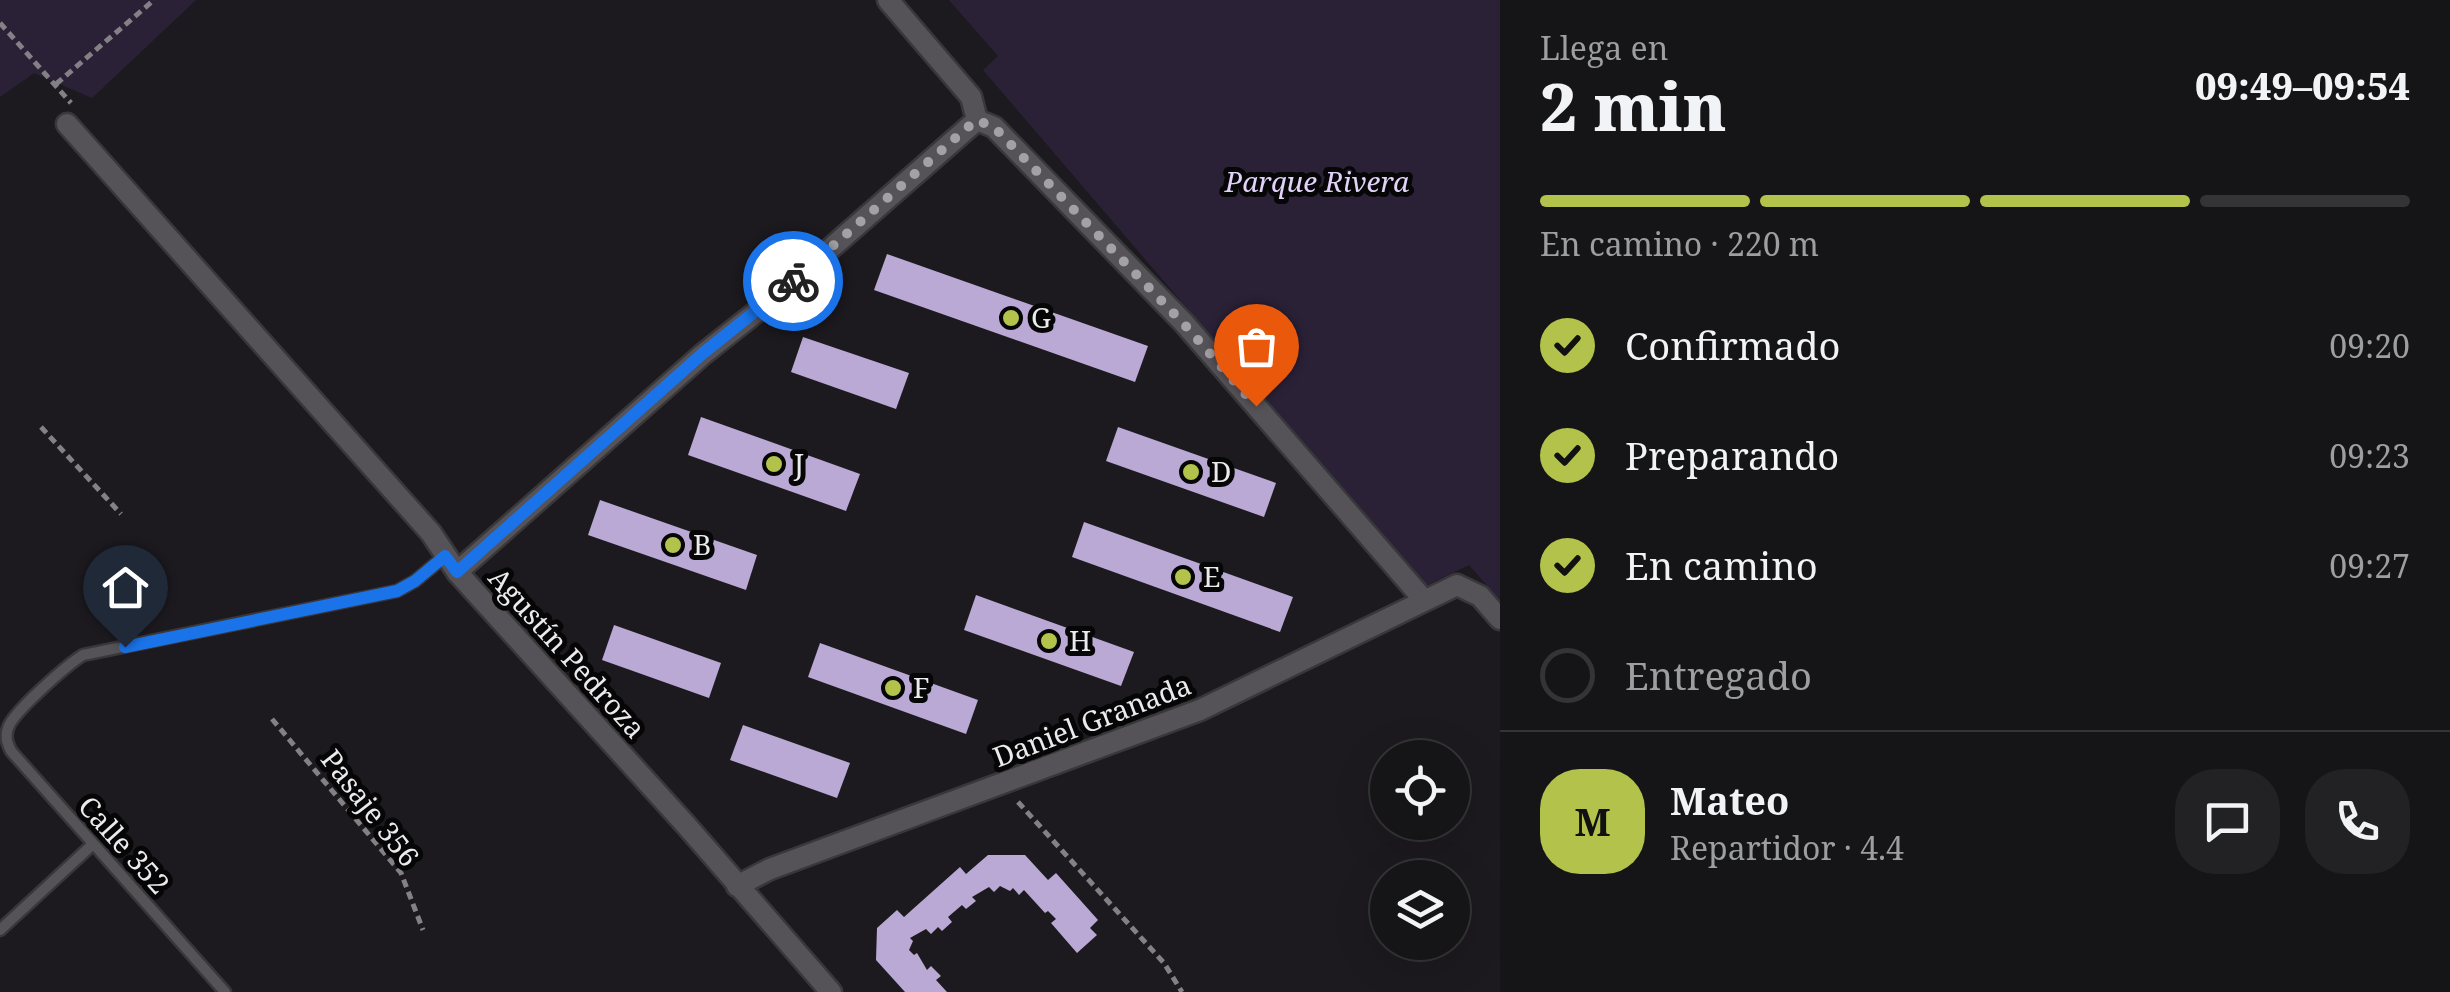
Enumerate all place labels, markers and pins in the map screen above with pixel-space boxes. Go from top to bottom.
place label: G [1031,298,1051,336]
pin [1214,304,1299,407]
marker: G [1000,307,1022,329]
place label: J [793,444,804,482]
place label: D [1211,452,1231,490]
marker: J [763,453,785,475]
marker: D [1180,461,1202,483]
place label: B [693,525,711,563]
marker: B [662,534,684,556]
pin [83,545,168,648]
place label: E [1203,557,1220,595]
marker: E [1172,566,1194,588]
place label: H [1069,621,1091,659]
marker: H [1038,630,1060,652]
place label: F [913,668,930,706]
marker: F [882,677,904,699]

